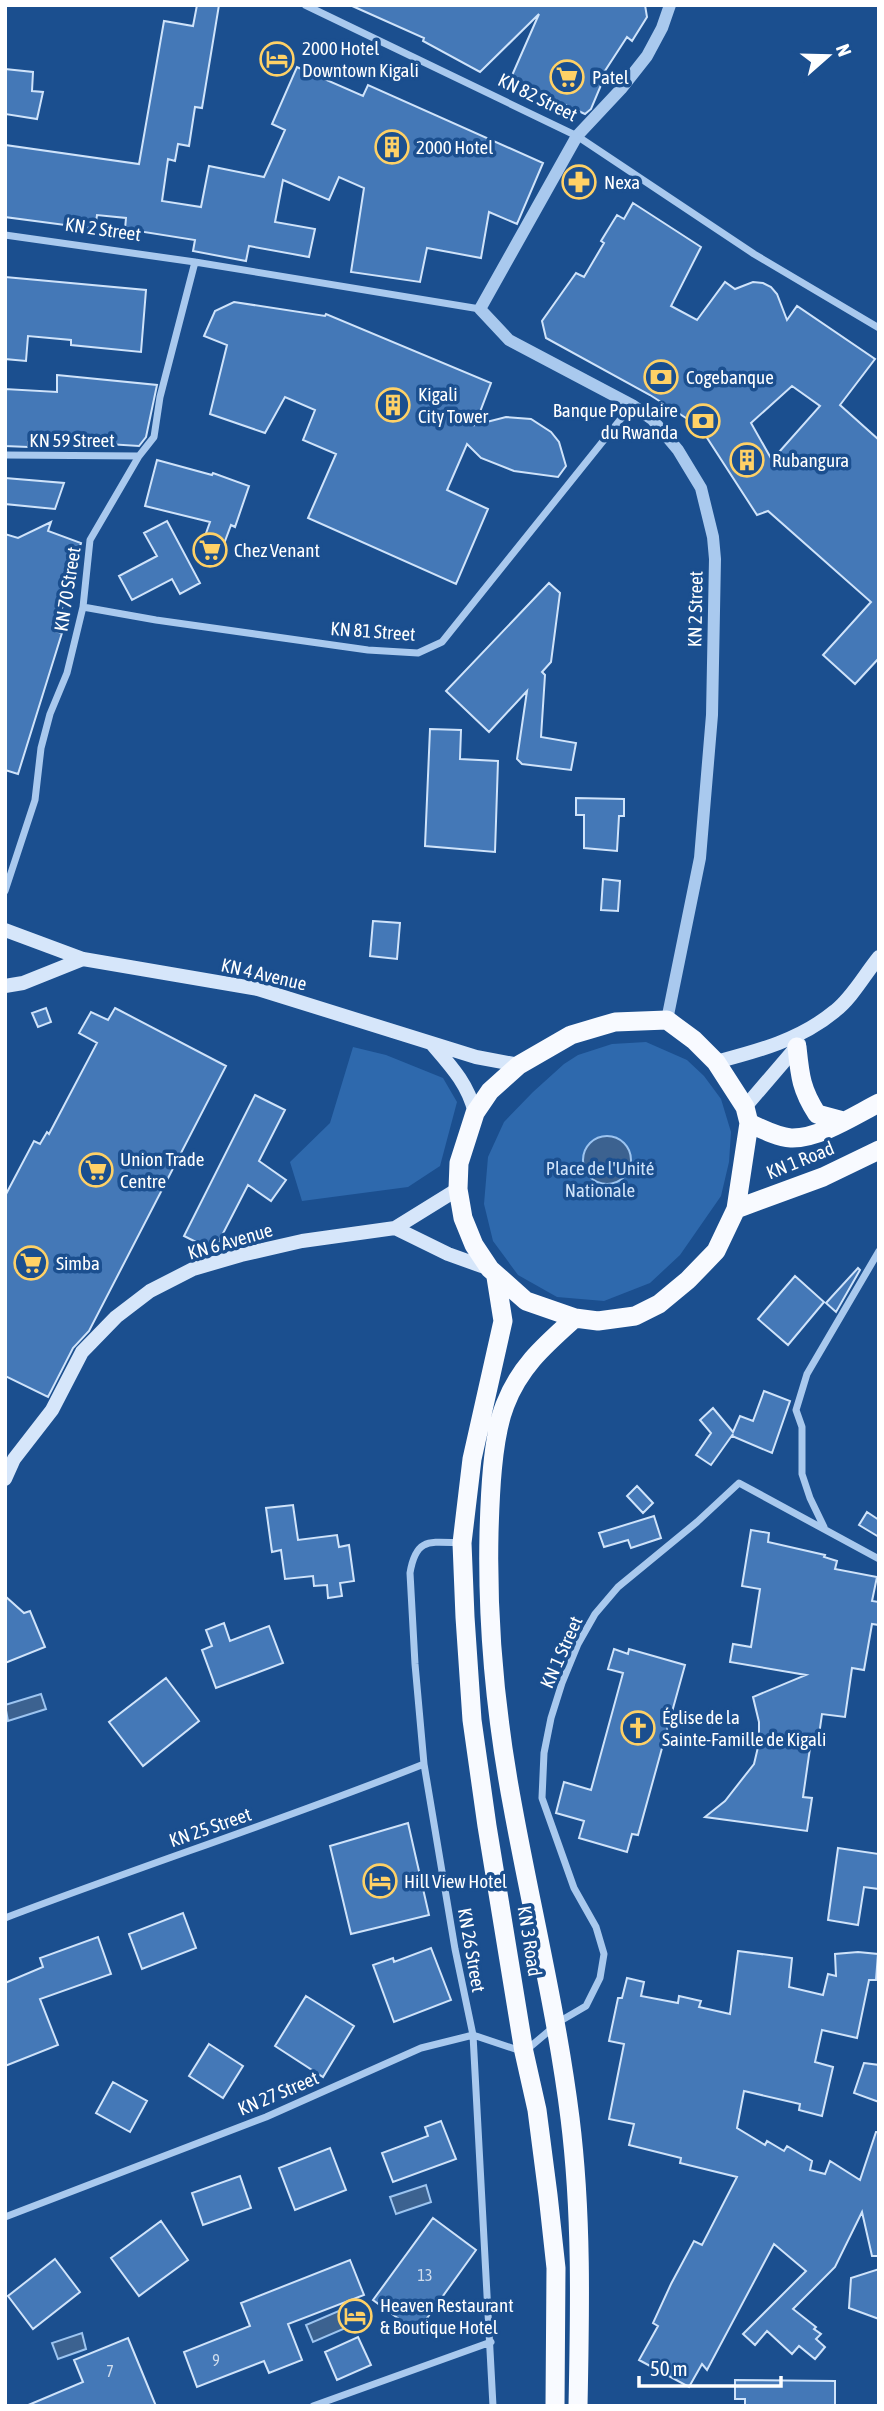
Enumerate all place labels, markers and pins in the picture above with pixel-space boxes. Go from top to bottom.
place label: 2000 Hotel Downtown Kigali [302,37,419,81]
hotel icon: 2000 Hotel Downtown Kigali [258,40,296,78]
supermarket icon: Patel [548,58,586,96]
place label: Patel [592,66,629,88]
building icon: 2000 Hotel [373,128,411,166]
place label: 2000 Hotel [416,136,493,158]
pharmacy icon: Nexa [560,163,598,201]
place label: Nexa [604,171,640,193]
bank icon: Cogebanque [642,358,680,396]
place label: Cogebanque [686,366,774,388]
place label: Kigali City Tower [418,383,489,427]
building icon: Kigali City Tower [374,386,412,424]
place label: Banque Populaire du Rwanda [553,399,678,443]
bank icon: Banque Populaire du Rwanda [684,402,722,440]
building icon: Rubangura [728,441,766,479]
place label: Rubangura [772,449,849,471]
supermarket icon: Chez Venant [191,531,229,569]
place label: Chez Venant [234,539,320,561]
place label: Union Trade Centre [120,1148,204,1192]
supermarket icon: Union Trade Centre [77,1151,115,1189]
supermarket icon: Simba [12,1244,50,1282]
place label: Simba [56,1252,100,1274]
place label: Église de la Sainte-Famille de Kigali [662,1706,826,1750]
church icon: Église de la Sainte-Famille de Kigali [619,1709,657,1747]
hotel icon: Hill View Hotel [361,1862,399,1900]
place label: Hill View Hotel [404,1870,507,1892]
place label: Heaven Restaurant & Boutique Hotel [380,2294,514,2338]
hotel icon: Heaven Restaurant & Boutique Hotel [336,2297,374,2335]

